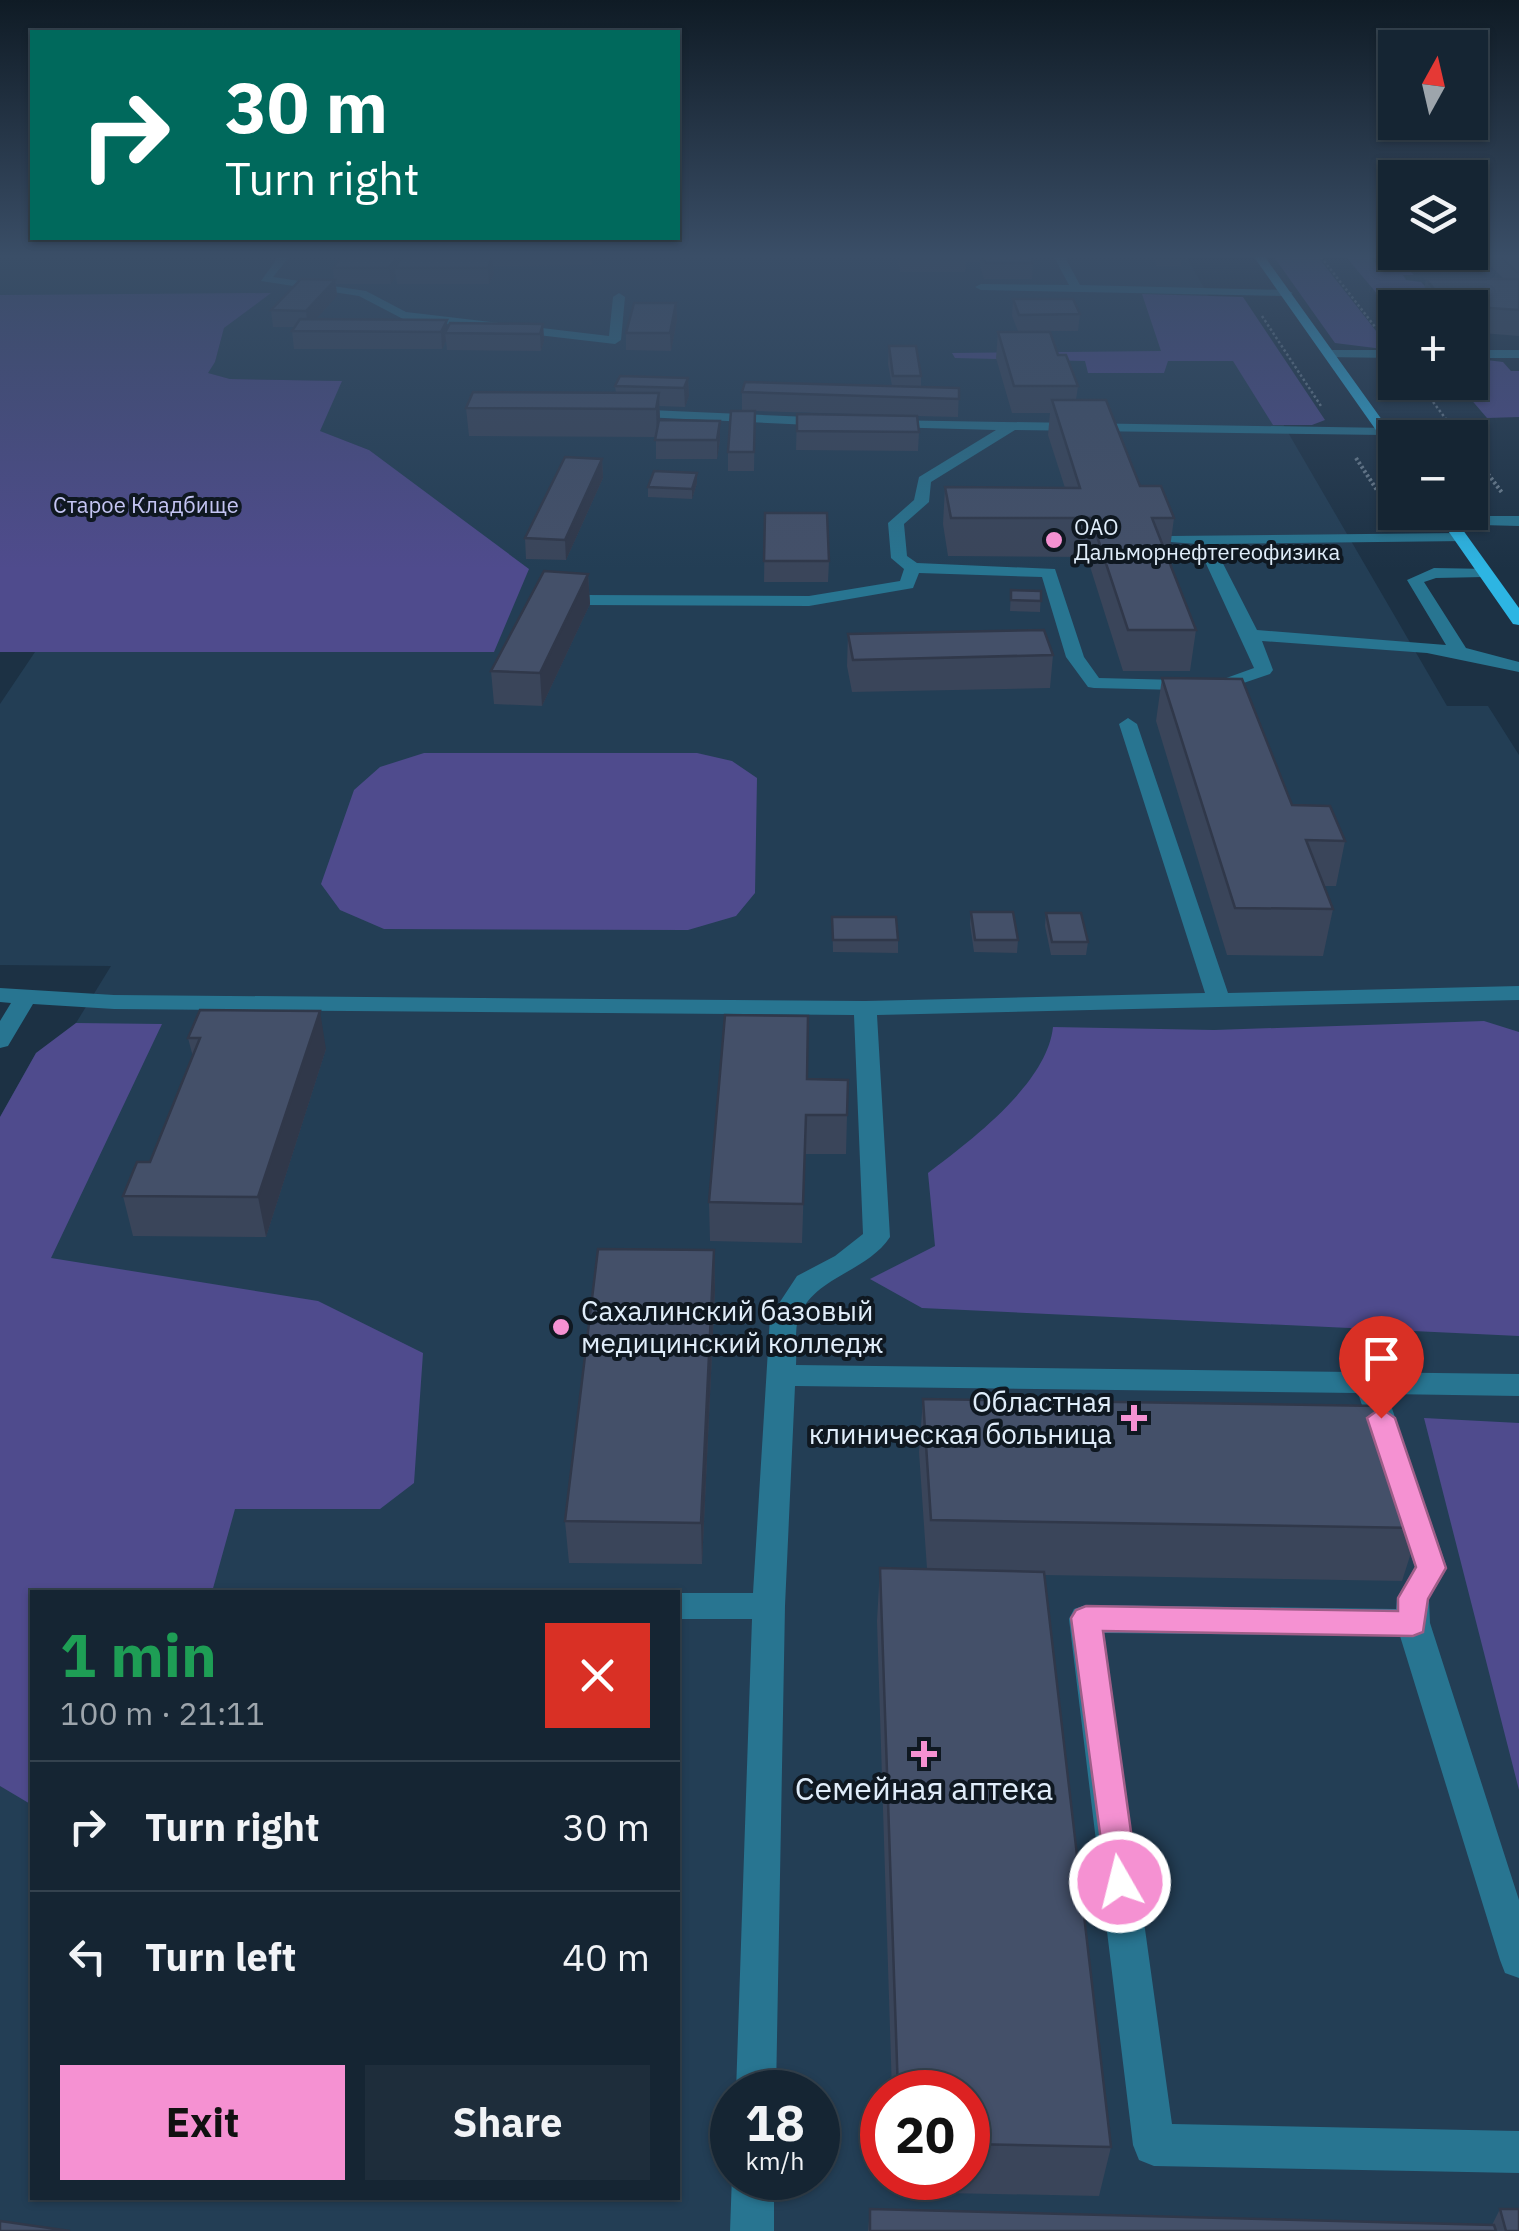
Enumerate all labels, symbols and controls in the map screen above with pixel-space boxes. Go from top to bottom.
north arrow [1378,30,1488,140]
map controls [1378,30,1488,530]
text: 30 m [225,61,388,152]
icon: right [60,70,190,200]
text: Turn right [225,149,420,207]
button: layers [1378,160,1488,270]
button: + [1378,290,1488,400]
button: − [1378,420,1488,530]
park label: Старое Кладбище [53,490,239,519]
place label: ОАО Дальморнефтегеофизика [1074,512,1340,566]
marker: ОАО Дальморнефтегеофизика [1043,529,1065,551]
place label: Сахалинский базовый медицинский колледж [581,1292,884,1361]
marker: Сахалинский базовый медицинский колледж [550,1316,572,1338]
pin [1339,1316,1424,1419]
icon: arrive [1354,1331,1409,1386]
place label: Областная клиническая больница [809,1383,1112,1452]
marker: Областная клиническая больница [1121,1405,1147,1431]
text: 1 min [60,1615,217,1694]
button: close [545,1623,650,1728]
text: 100 m · 21:11 [60,1692,265,1734]
marker: Семейная аптека [913,1743,935,1765]
place label: Семейная аптека [795,1767,1053,1809]
icon: right [60,1799,115,1854]
text: Turn right [145,1802,320,1851]
text: 30 m [562,1802,650,1851]
position arrow [1068,1830,1172,1934]
icon: left [60,1929,115,1984]
text: Turn left [145,1932,296,1981]
text: 40 m [562,1932,650,1981]
button: Exit [60,2065,345,2180]
button: Share [365,2065,650,2180]
speed limit sign: 20 [860,2070,990,2200]
text: 18 [745,2090,805,2155]
text: km/h [746,2144,804,2177]

